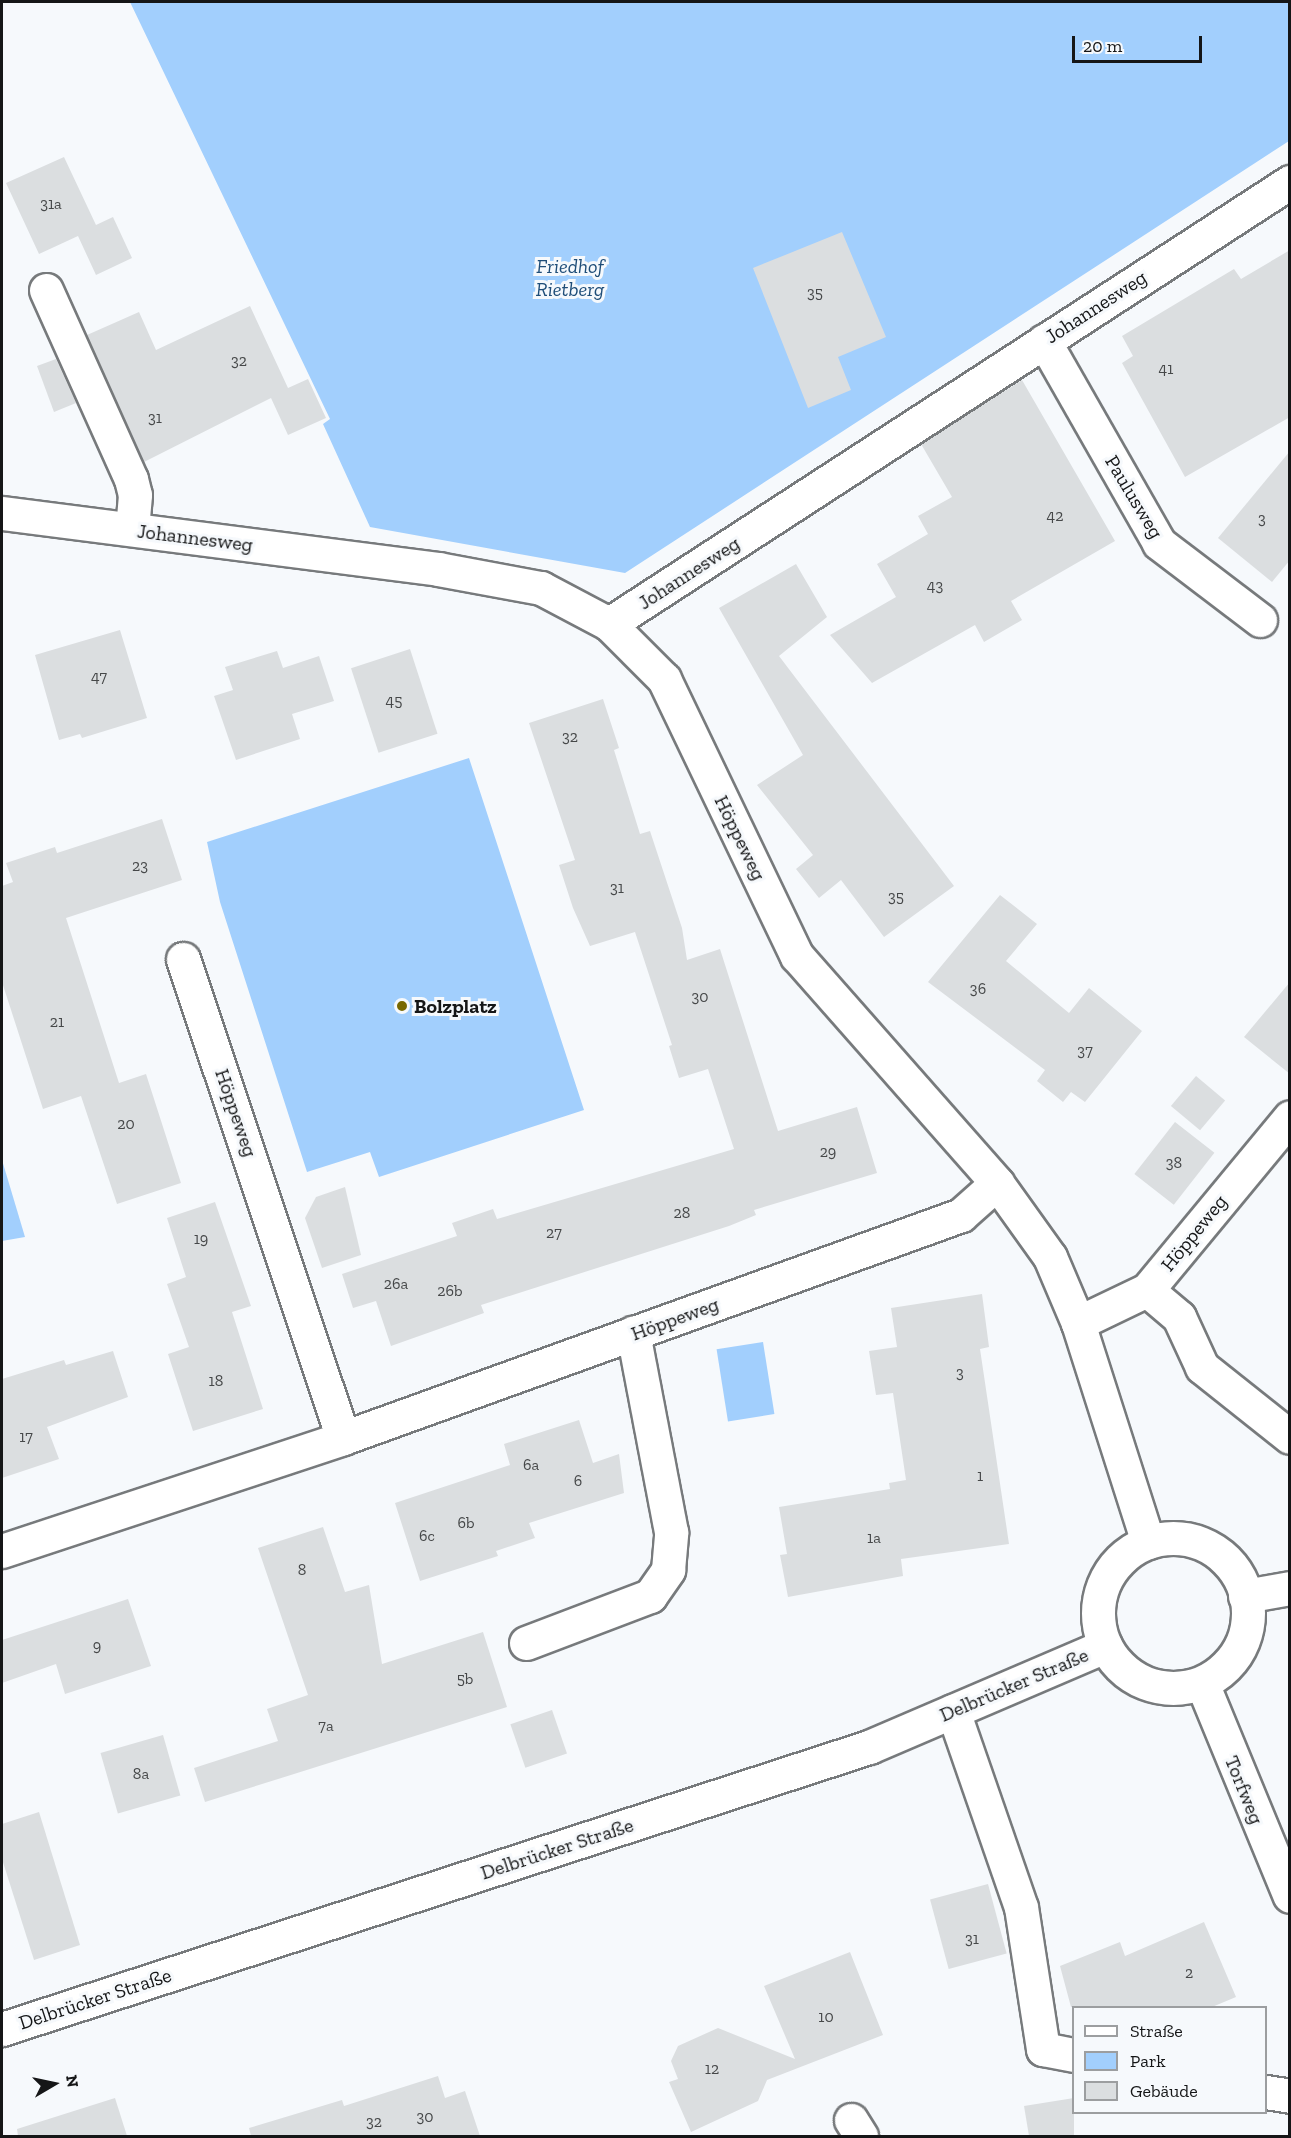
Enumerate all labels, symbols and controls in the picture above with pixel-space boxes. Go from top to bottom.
scale bar [1075,24,1206,62]
text: 20 m [1083,35,1122,57]
house number: 31a [40,194,62,214]
park label: Friedhof Rietberg [536,255,604,302]
street label: Johannesweg [1041,265,1151,349]
house number: 35 [807,283,823,303]
house number: 32 [231,351,247,371]
house number: 41 [1159,359,1173,379]
house number: 31 [148,408,162,428]
street label: Paulusweg [1100,451,1168,543]
house number: 42 [1047,506,1063,526]
house number: 3 [1258,509,1266,529]
street label: Johannesweg [136,519,254,557]
street label: Johannesweg [634,531,744,615]
house number: 43 [927,576,943,596]
house number: 47 [91,667,107,687]
house number: 45 [386,691,402,711]
house number: 32 [562,727,578,747]
street label: Höppeweg [709,792,771,884]
house number: 23 [132,856,148,876]
house number: 31 [610,878,624,898]
house number: 35 [888,887,904,907]
house number: 36 [970,979,986,999]
house number: 30 [691,987,709,1007]
place label: Bolzplatz [414,994,497,1018]
marker: Bolzplatz [395,999,409,1013]
house number: 21 [50,1012,64,1032]
house number: 37 [1077,1041,1093,1061]
street label: Höppeweg [210,1066,262,1160]
house number: 20 [117,1114,135,1134]
house number: 29 [820,1142,836,1162]
house number: 38 [1166,1153,1182,1173]
street label: Höppeweg [1156,1190,1232,1276]
house number: 28 [674,1203,690,1223]
house number: 27 [546,1223,562,1243]
house number: 19 [194,1229,208,1249]
house number: 26a [384,1274,408,1294]
house number: 26b [437,1281,463,1301]
street label: Höppeweg [628,1292,722,1346]
house number: 3 [956,1363,964,1383]
house number: 18 [209,1371,223,1391]
house number: 17 [19,1427,33,1447]
house number: 6a [523,1455,539,1475]
house number: 1 [977,1466,983,1486]
house number: 6 [574,1471,582,1491]
house number: 6b [457,1513,475,1533]
house number: 6c [419,1526,435,1546]
house number: 1a [867,1528,881,1548]
house number: 8 [298,1560,306,1580]
house number: 9 [93,1636,101,1656]
street label: Delbrücker Straße [936,1643,1092,1727]
house number: 5b [457,1669,473,1689]
house number: 7a [318,1716,334,1736]
street label: Torfweg [1219,1752,1269,1828]
house number: 8a [133,1764,149,1784]
street label: Delbrücker Straße [478,1813,636,1885]
house number: 31 [965,1929,979,1949]
street label: Delbrücker Straße [16,1963,174,2035]
house number: 2 [1185,1963,1193,1983]
legend [1072,2006,1267,2114]
house number: 10 [818,2007,834,2027]
text: Straße [1130,2020,1183,2042]
text: Park [1130,2050,1166,2072]
north arrow [24,2054,84,2114]
house number: 12 [705,2059,719,2079]
text: N [62,2074,83,2089]
text: Gebäude [1130,2080,1198,2102]
house number: 30 [416,2107,434,2127]
house number: 32 [366,2112,382,2132]

